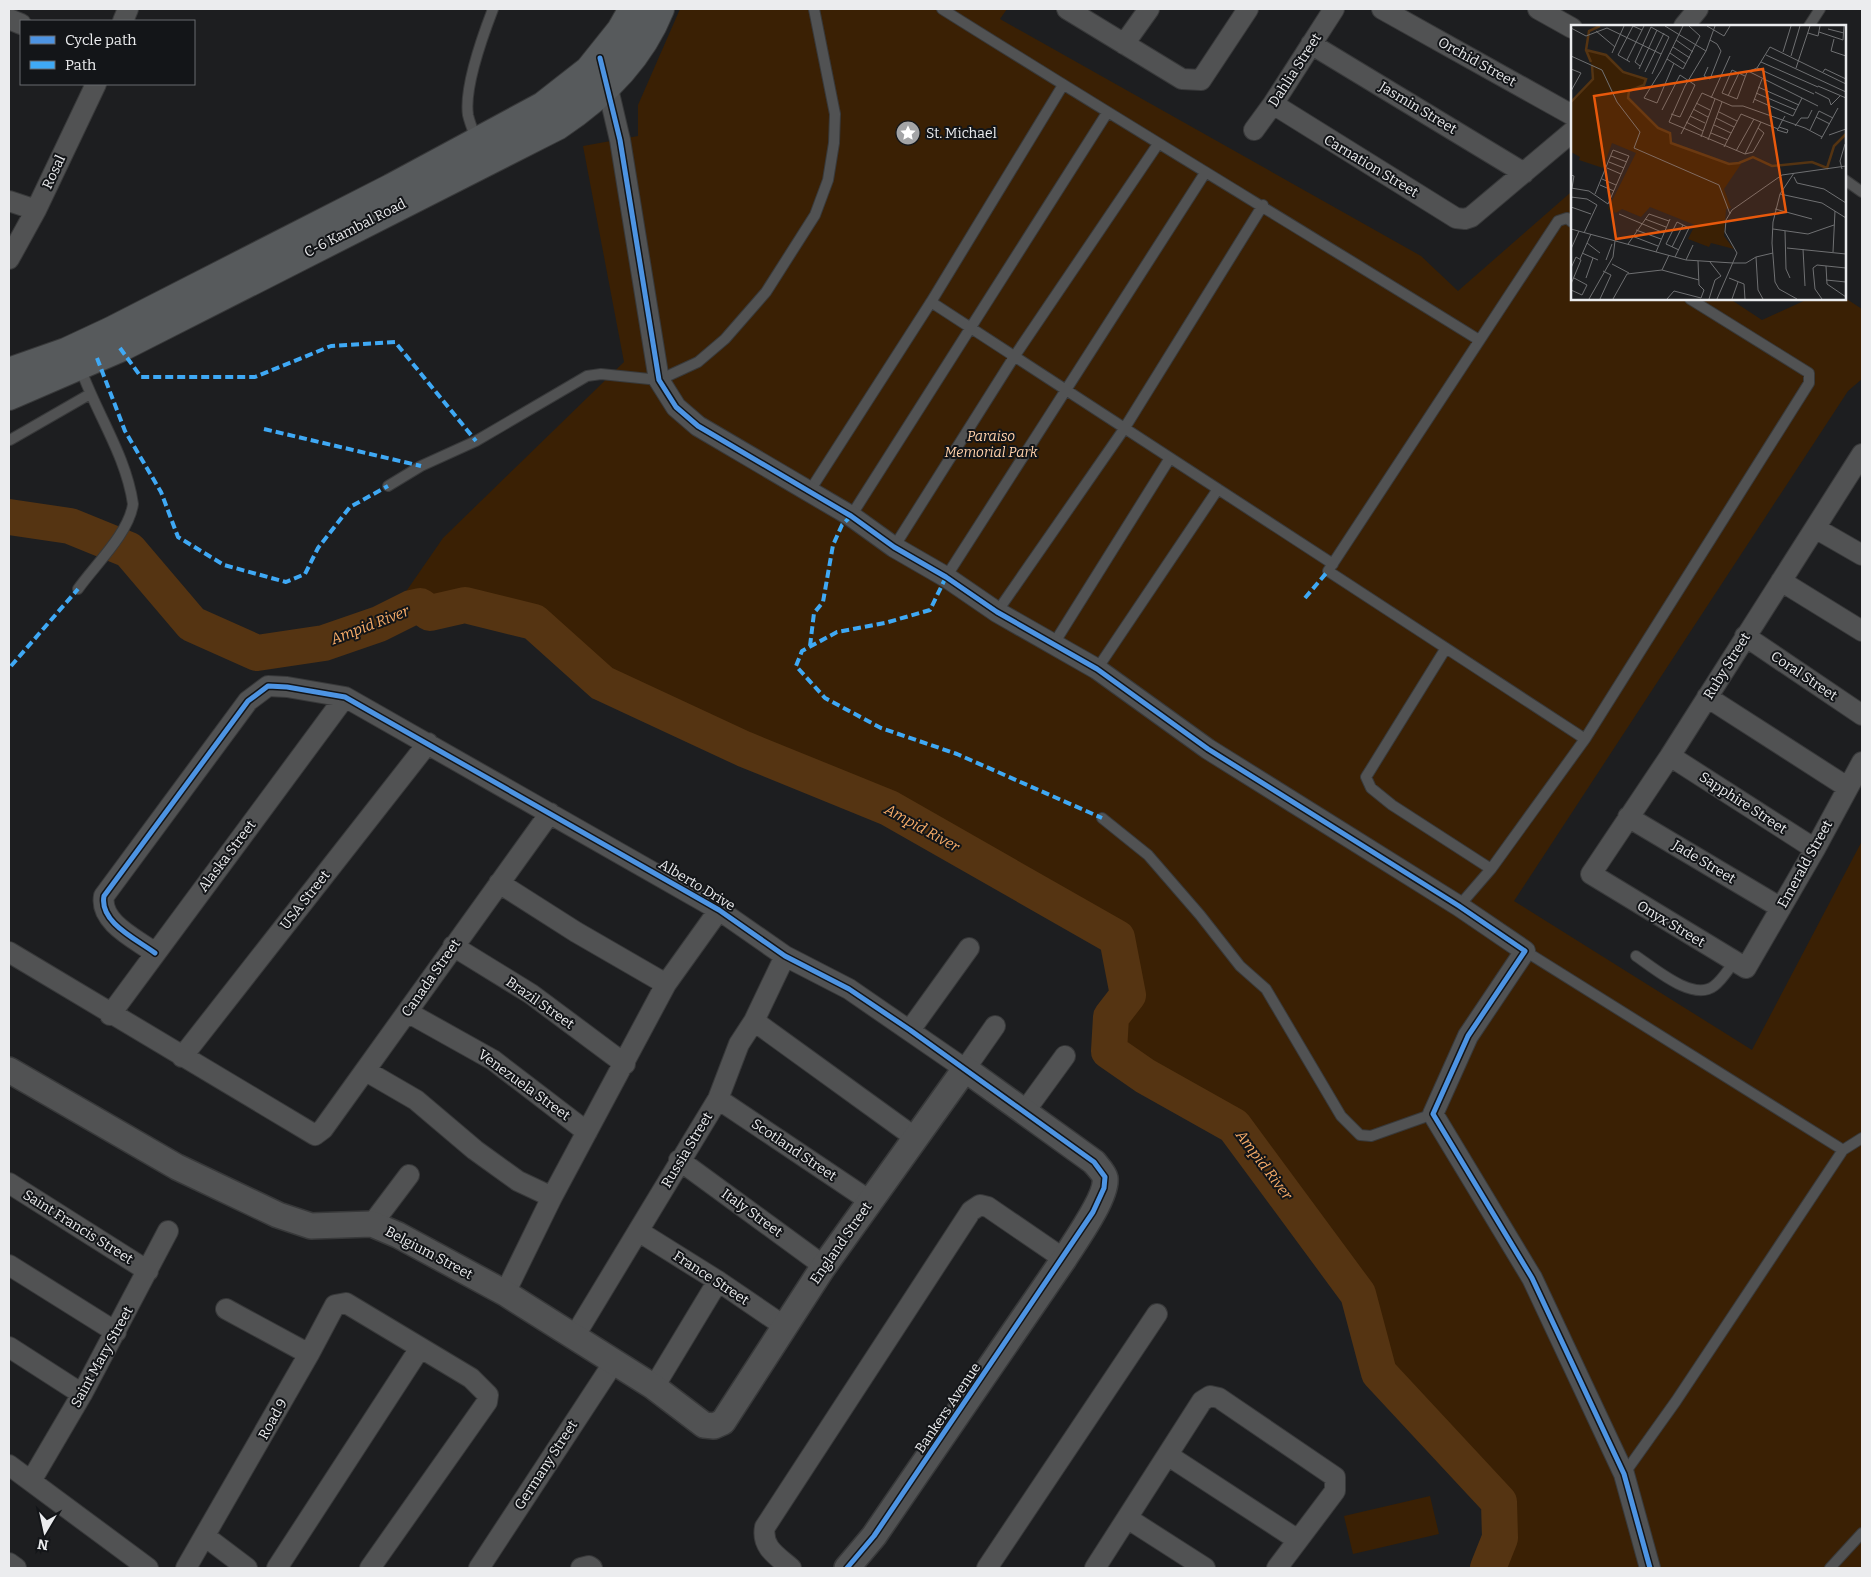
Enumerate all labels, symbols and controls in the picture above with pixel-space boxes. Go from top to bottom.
legend [20,20,195,85]
inset map [1571,25,1846,300]
street label: Dahlia Street [1265,30,1325,110]
text: Cycle path [65,31,137,49]
street label: Orchid Street [1435,34,1519,90]
text: Path [65,56,97,74]
street label: Jasmin Street [1375,78,1460,138]
place icon: St. Michael [895,120,921,146]
place label: St. Michael [926,125,997,142]
street label: Carnation Street [1321,131,1421,201]
street label: Rosal [39,152,69,192]
street label: C-6 Kambal Road [301,195,409,261]
park label: Paraiso Memorial Park [944,428,1038,461]
water label: Ampid River [327,602,413,649]
street label: Ruby Street [1700,630,1754,702]
street label: Coral Street [1768,648,1840,704]
street label: Sapphire Street [1696,768,1790,838]
water label: Ampid River [881,800,963,856]
street label: Alaska Street [194,817,260,895]
street label: Emerald Street [1774,817,1836,911]
street label: Jade Street [1669,836,1738,887]
street label: Alberto Drive [656,856,738,914]
street label: USA Street [277,867,333,933]
street label: Onyx Street [1634,897,1708,951]
street label: Canada Street [398,936,464,1020]
street label: Brazil Street [503,973,577,1033]
street label: Venezuela Street [475,1046,573,1124]
street label: Russia Street [658,1109,716,1191]
street label: Scotland Street [748,1115,840,1185]
water label: Ampid River [1231,1126,1297,1204]
street label: Italy Street [718,1185,786,1241]
street label: Saint Francis Street [20,1186,136,1268]
street label: England Street [806,1199,876,1287]
street label: Belgium Street [382,1223,476,1283]
street label: France Street [670,1247,752,1309]
street label: Saint Mary Street [67,1304,137,1410]
street label: Bankers Avenue [912,1360,984,1456]
street label: Road 9 [255,1396,291,1442]
street label: Germany Street [511,1417,581,1513]
north arrow [20,1507,70,1557]
text: N [36,1535,50,1554]

